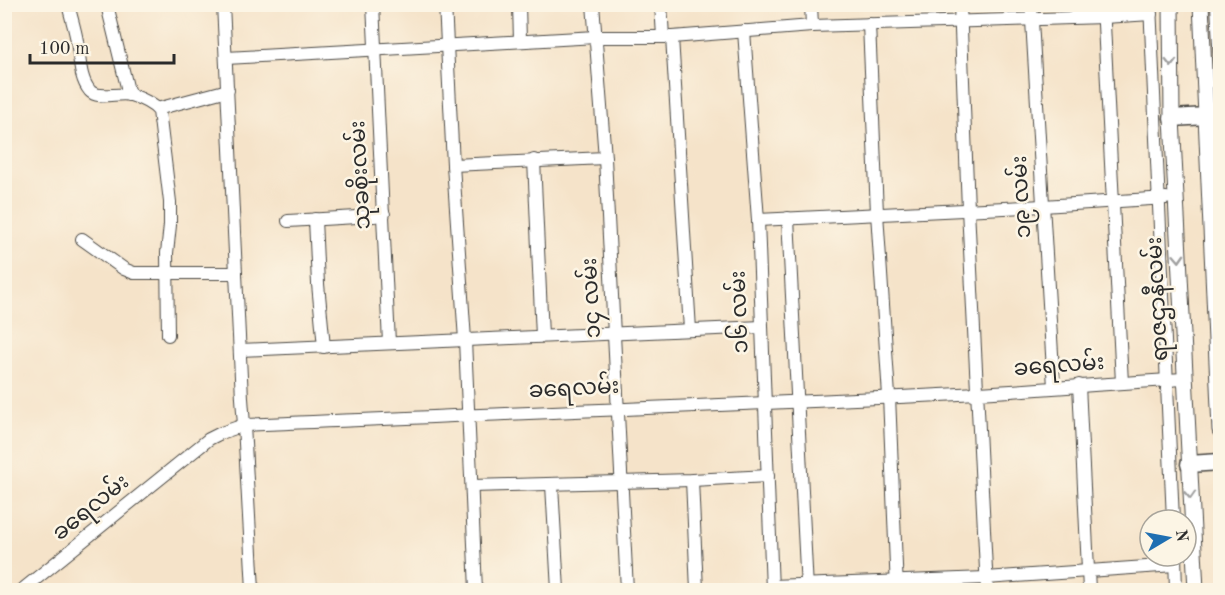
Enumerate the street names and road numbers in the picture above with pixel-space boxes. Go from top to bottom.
street label: သုခစိုးလမ်း [341,120,380,231]
street label: ၁၉ လမ်း [1003,155,1040,239]
street label: ရာဇဌာနီလမ်း [1138,236,1177,362]
street label: ၁၄ လမ်း [573,257,610,339]
street label: ၁၆ လမ်း [722,270,752,354]
street label: ခရေလမ်း [1012,346,1105,385]
street label: ခရေလမ်း [528,370,620,407]
street label: ခရေလမ်း [45,466,136,549]

